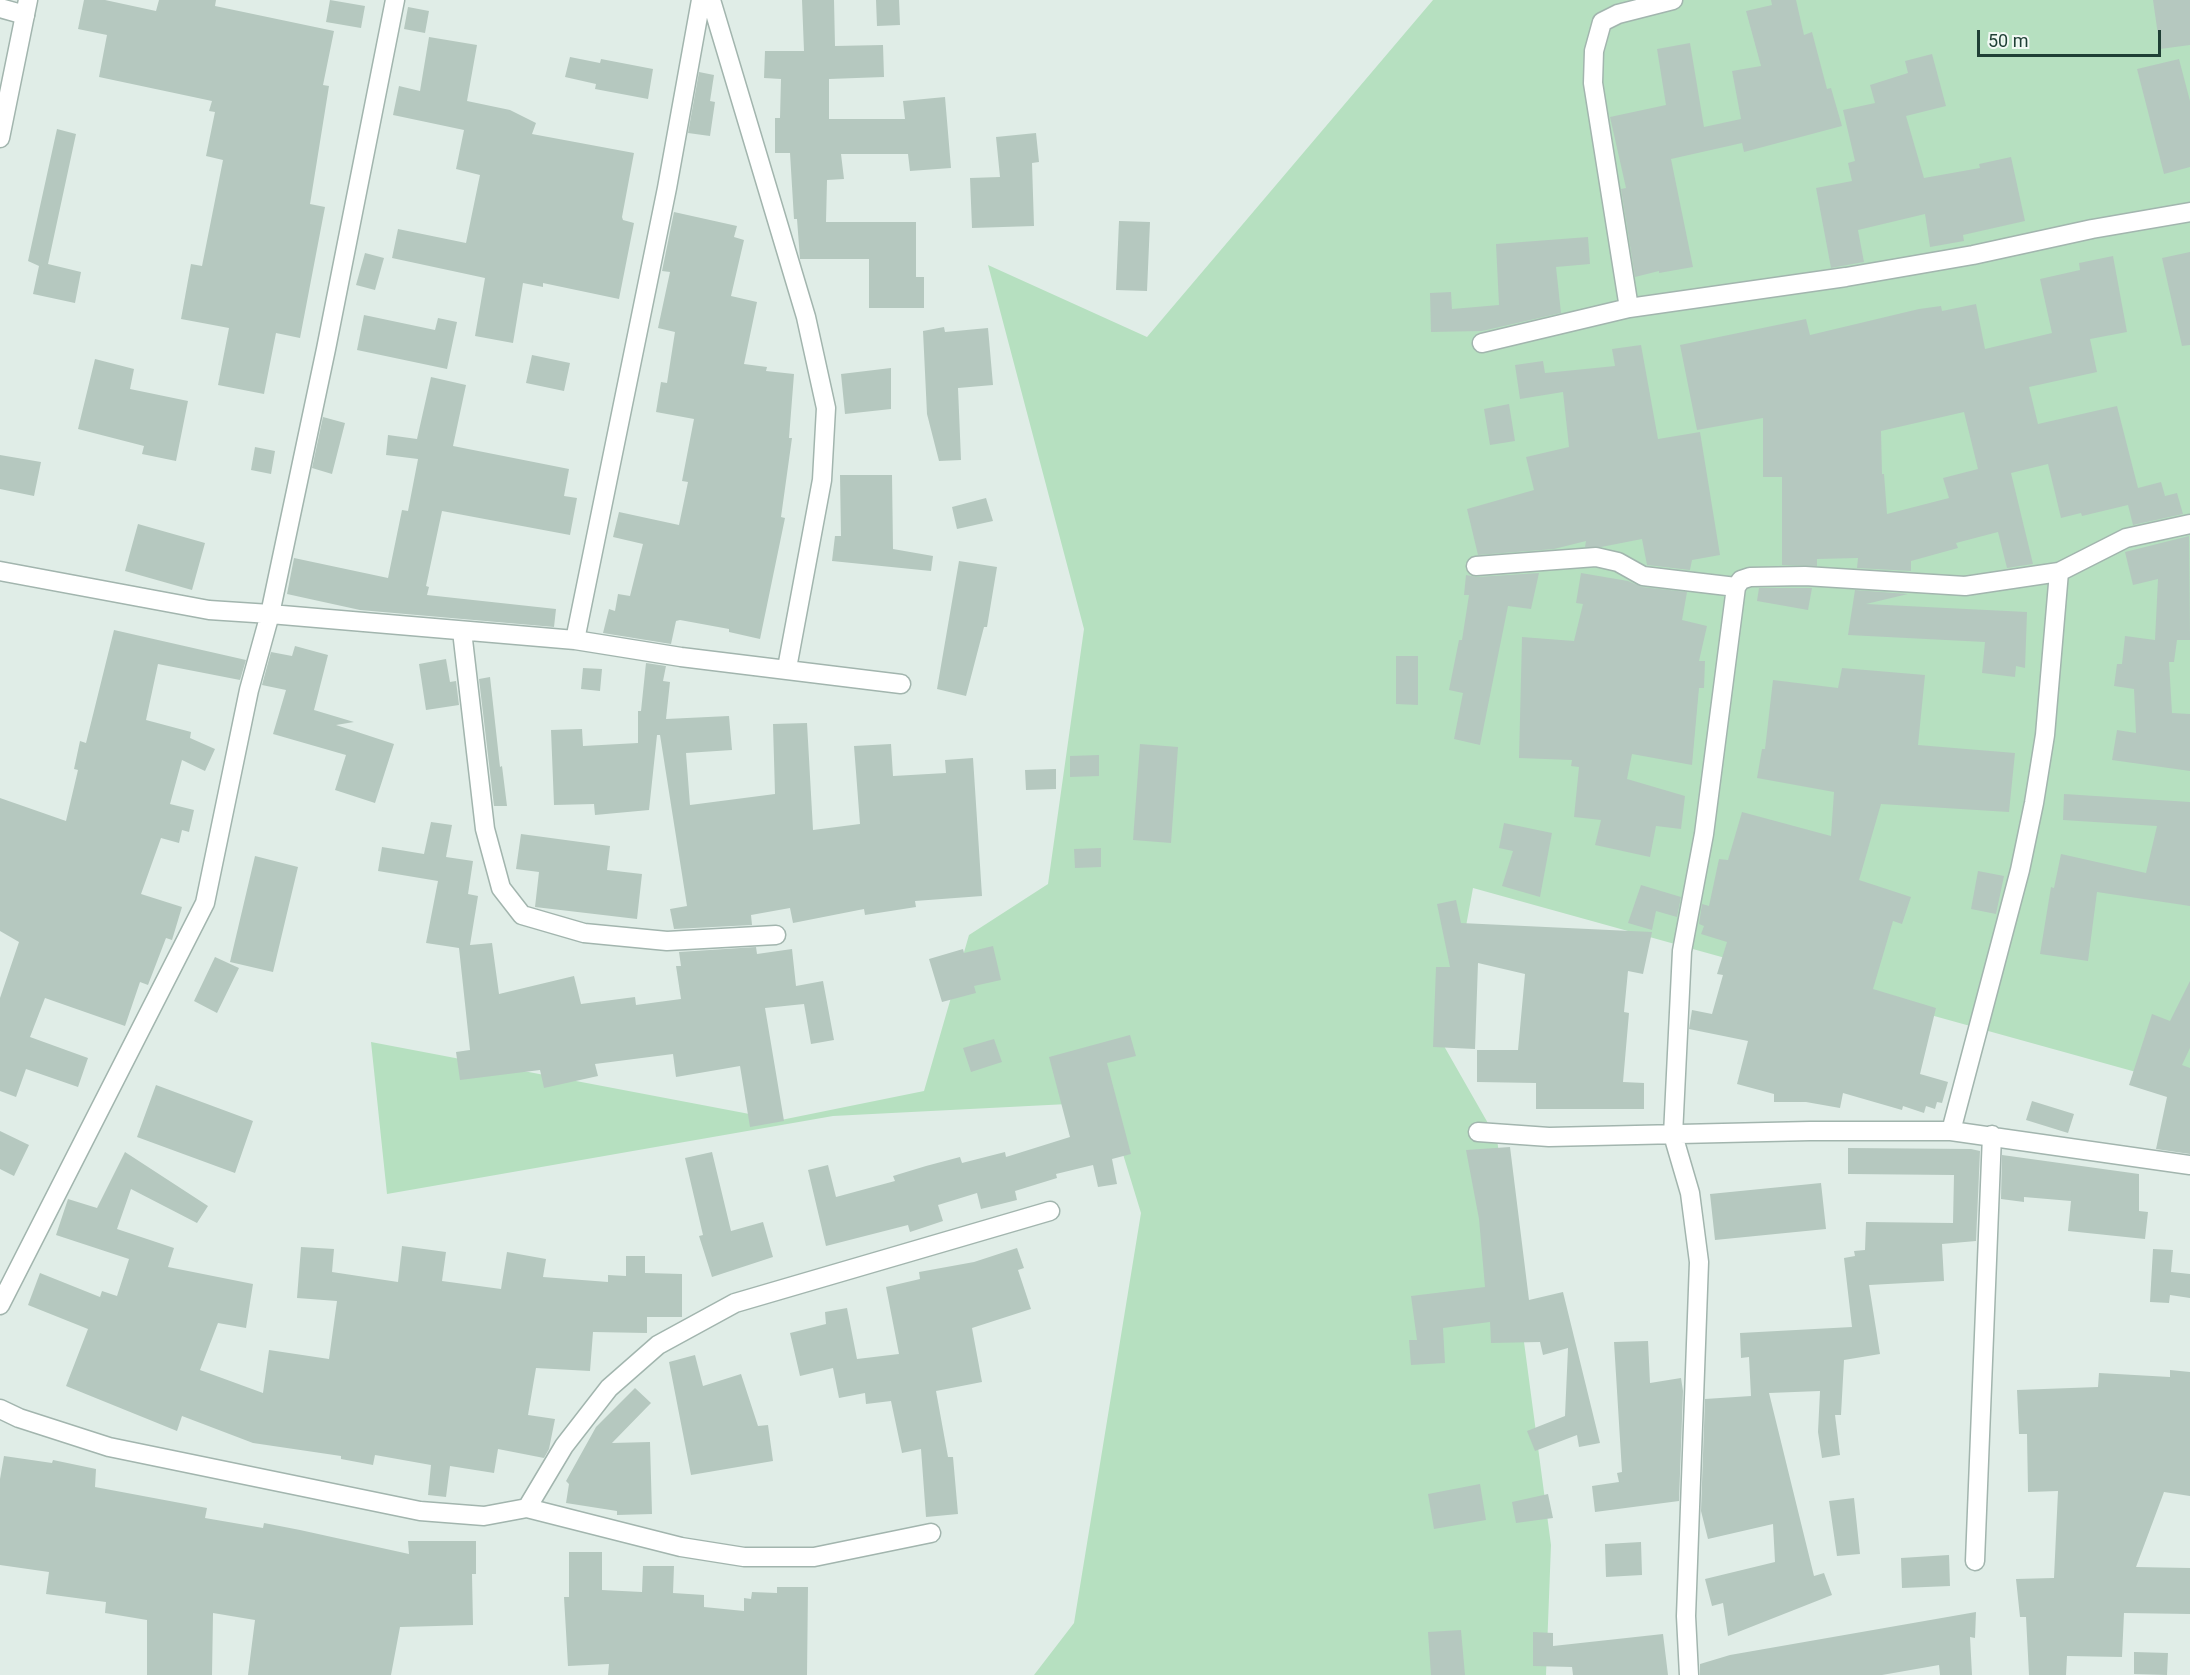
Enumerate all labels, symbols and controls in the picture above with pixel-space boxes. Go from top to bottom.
scale bar [1980,18,2164,56]
text: 50 m [1988,30,2028,51]

